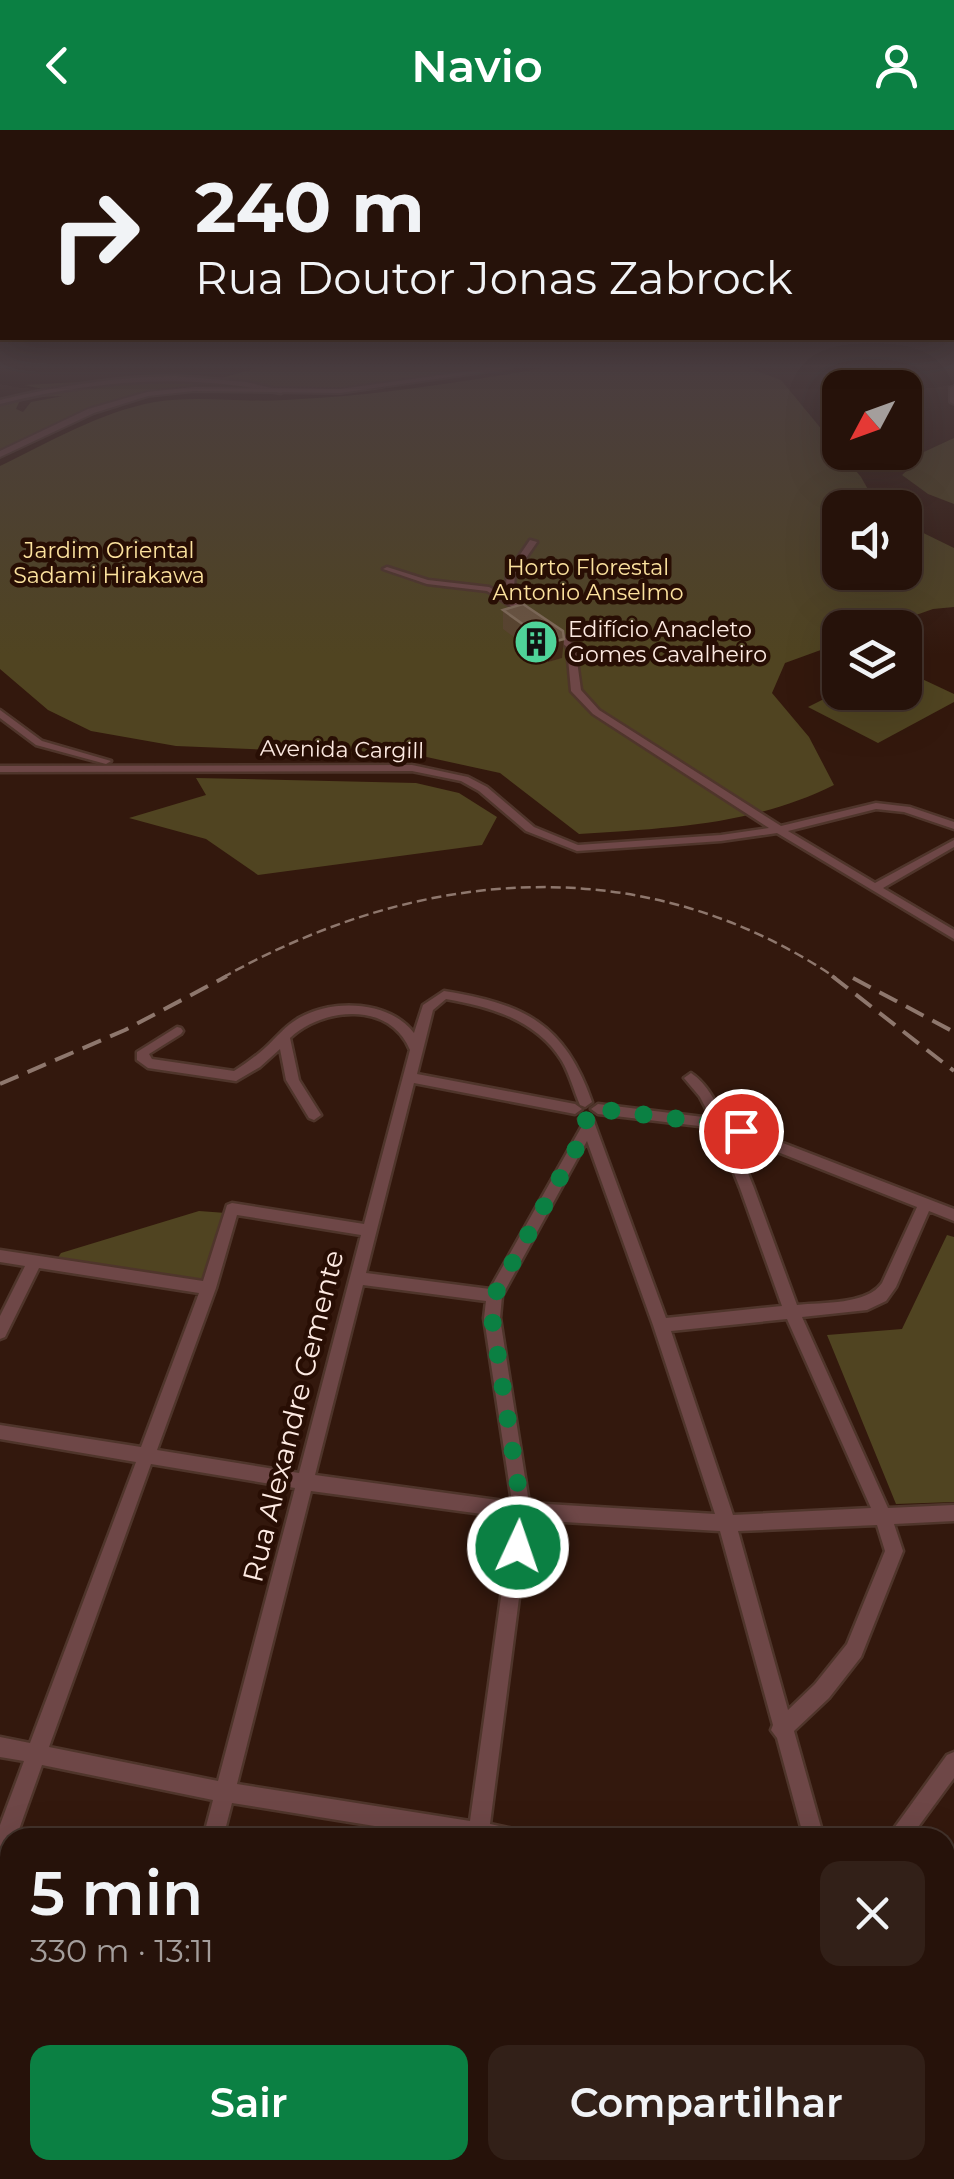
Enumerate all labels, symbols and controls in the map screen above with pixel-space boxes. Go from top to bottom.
icon: back [30,38,85,93]
text: Navio [411,38,543,93]
icon: person [869,38,924,93]
text: 240 m [195,164,425,250]
icon: right [30,170,160,300]
text: Rua Doutor Jonas Zabrock [195,250,793,305]
north arrow [822,370,922,470]
map controls [822,370,922,710]
button: sound [822,490,922,590]
park label: Jardim Oriental Sadami Hirakawa [13,537,205,589]
park label: Horto Florestal Antonio Anselmo [492,554,684,606]
button: layers [822,610,922,710]
place label: Edifício Anacleto Gomes Cavalheiro [568,616,767,668]
building icon: Edifício Anacleto Gomes Cavalheiro [513,619,559,665]
street label: Avenida Cargill [260,735,424,764]
pin [699,1089,784,1174]
icon: arrive [714,1104,769,1159]
street label: Rua Alexandre Cemente [235,1247,351,1585]
position arrow [466,1495,570,1599]
text: 5 min [30,1857,203,1930]
button: close [820,1861,925,1966]
text: 330 m · 13:11 [30,1931,214,1970]
button: Sair [30,2045,468,2160]
button: Compartilhar [488,2045,925,2160]

